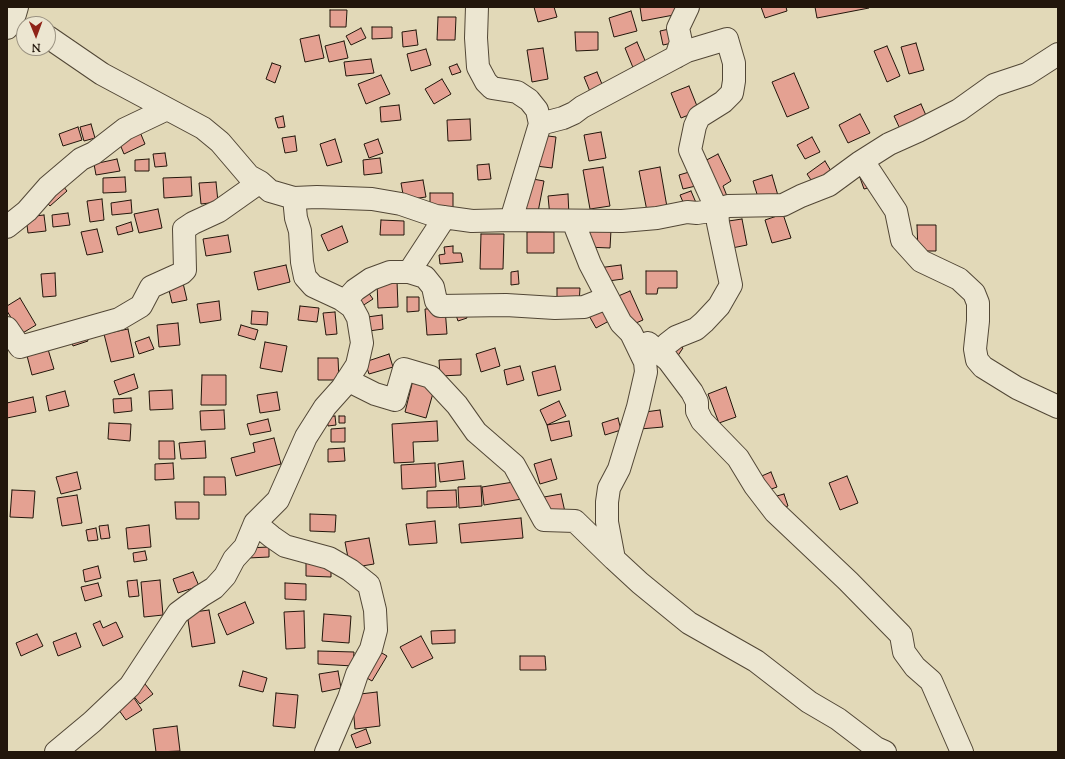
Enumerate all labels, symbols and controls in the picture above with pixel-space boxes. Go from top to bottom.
north arrow [16,16,56,56]
text: N [32,39,41,55]

